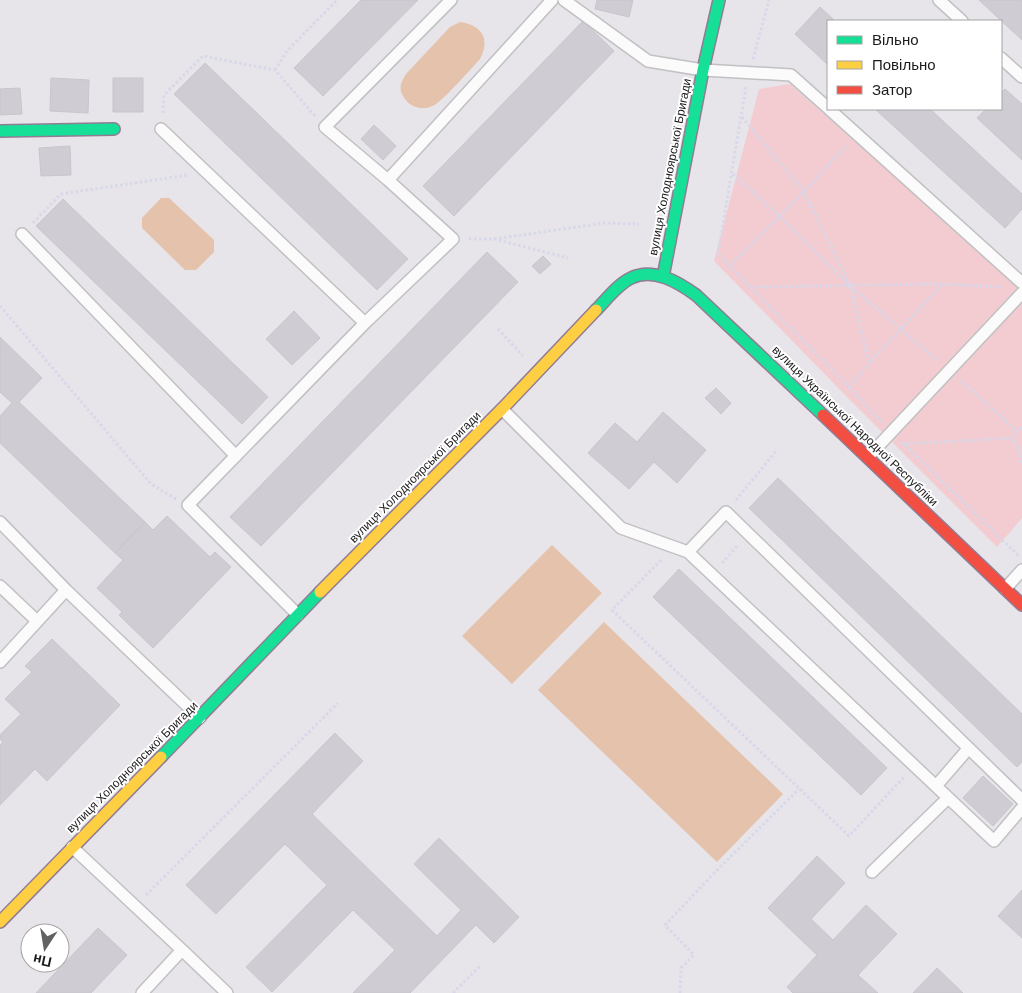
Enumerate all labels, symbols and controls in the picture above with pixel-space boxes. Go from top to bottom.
legend [827,20,1002,110]
text: Вільно [872,30,919,50]
text: Повільно [872,55,936,75]
street label: вулиця Холодноярської Бригади [645,77,695,257]
text: Затор [872,80,912,100]
street label: вулиця Української Народної Республіки [769,342,941,510]
street label: вулиця Холодноярської Бригади [346,408,484,546]
street label: вулиця Холодноярської Бригади [63,698,201,836]
north arrow [20,923,70,973]
text: Пн [31,950,53,971]

